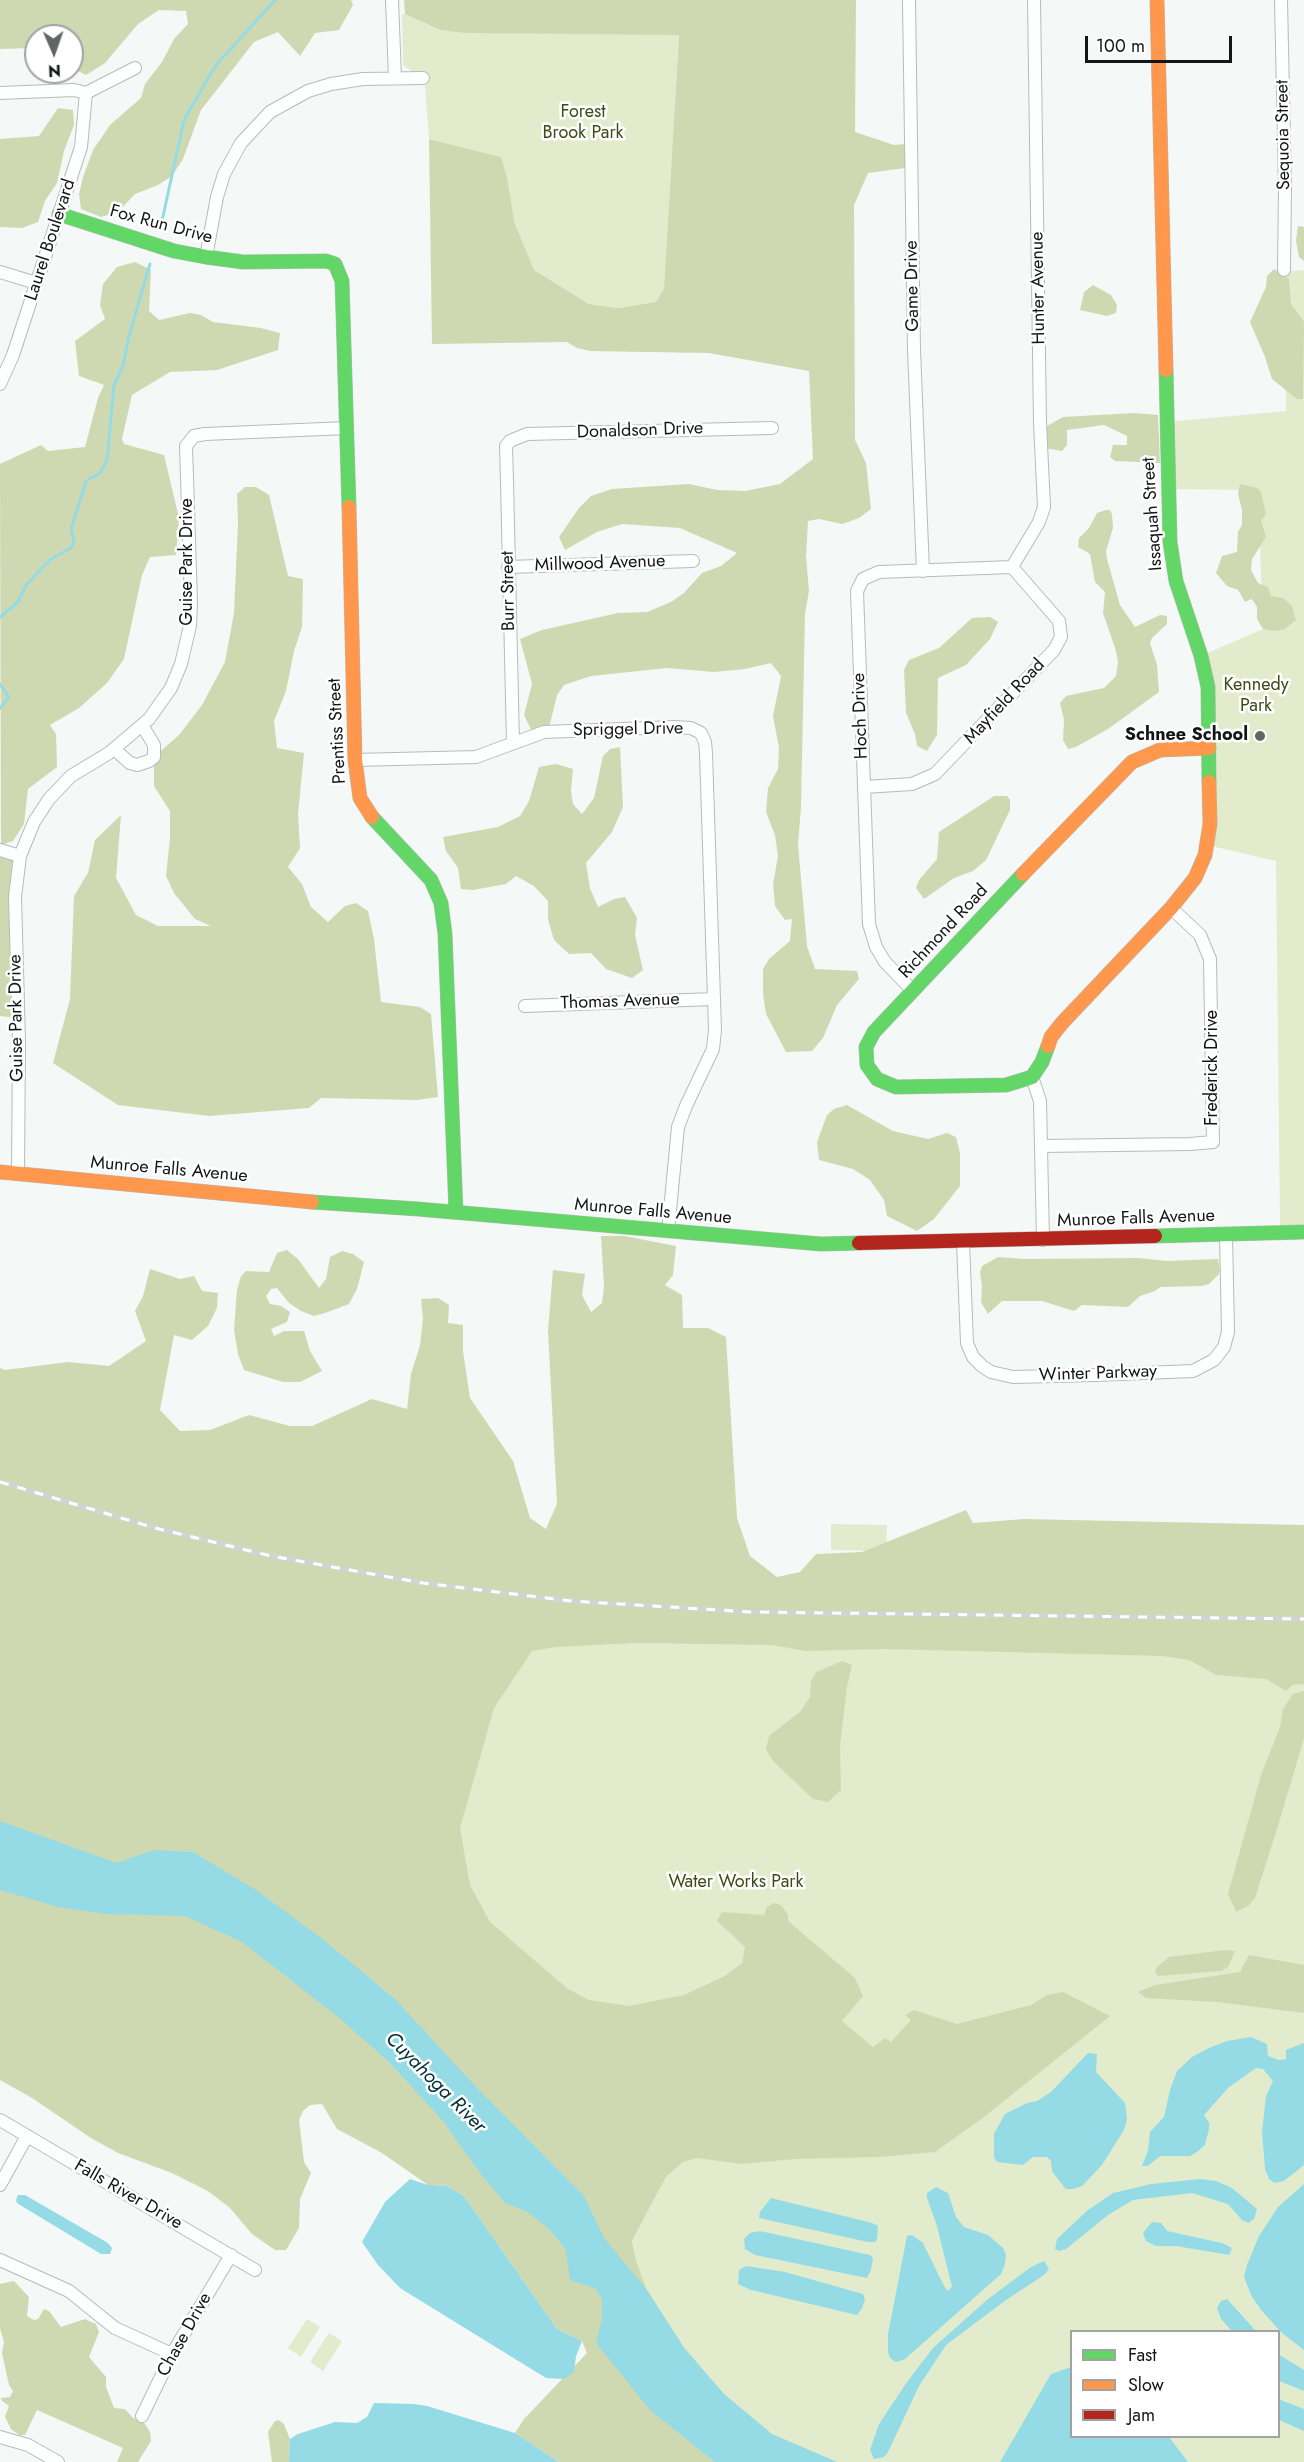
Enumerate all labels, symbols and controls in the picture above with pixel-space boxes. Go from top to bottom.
north arrow [24,24,84,84]
scale bar [1088,24,1235,62]
text: 100 m [1096,33,1145,59]
text: N [48,59,61,82]
street label: Sequoia Street [1272,80,1296,190]
park label: Forest Brook Park [543,102,623,144]
street label: Laurel Boulevard [21,177,81,303]
street label: Fox Run Drive [107,201,215,249]
street label: Hunter Avenue [1027,231,1051,345]
street label: Game Drive [901,240,925,332]
street label: Donaldson Drive [576,418,704,444]
street label: Issaquah Street [1138,457,1168,571]
street label: Guise Park Drive [177,498,199,626]
street label: Burr Street [498,551,520,631]
street label: Millwood Avenue [534,551,666,577]
street label: Mayfield Road [960,655,1050,749]
street label: Hoch Drive [849,673,873,759]
park label: Kennedy Park [1223,675,1289,718]
street label: Prentiss Street [324,678,352,784]
street label: Spriggel Drive [573,718,683,742]
place label: Schnee School [1125,725,1248,747]
marker: Schnee School [1253,729,1267,743]
street label: Richmond Road [895,881,993,983]
street label: Guise Park Drive [5,954,29,1082]
street label: Thomas Avenue [560,989,680,1015]
street label: Frederick Drive [1202,1010,1224,1126]
street label: Munroe Falls Avenue [89,1152,249,1188]
street label: Munroe Falls Avenue [573,1194,733,1230]
street label: Munroe Falls Avenue [1057,1205,1215,1233]
street label: Winter Parkway [1039,1361,1157,1387]
park label: Water Works Park [669,1872,803,1894]
water label: Cuyahoga River [380,2028,490,2138]
street label: Falls River Drive [70,2155,186,2235]
street label: Chase Drive [153,2289,217,2381]
legend [1070,2330,1280,2438]
text: Fast [1128,2342,1157,2368]
text: Slow [1128,2372,1164,2398]
text: Jam [1128,2402,1155,2428]

